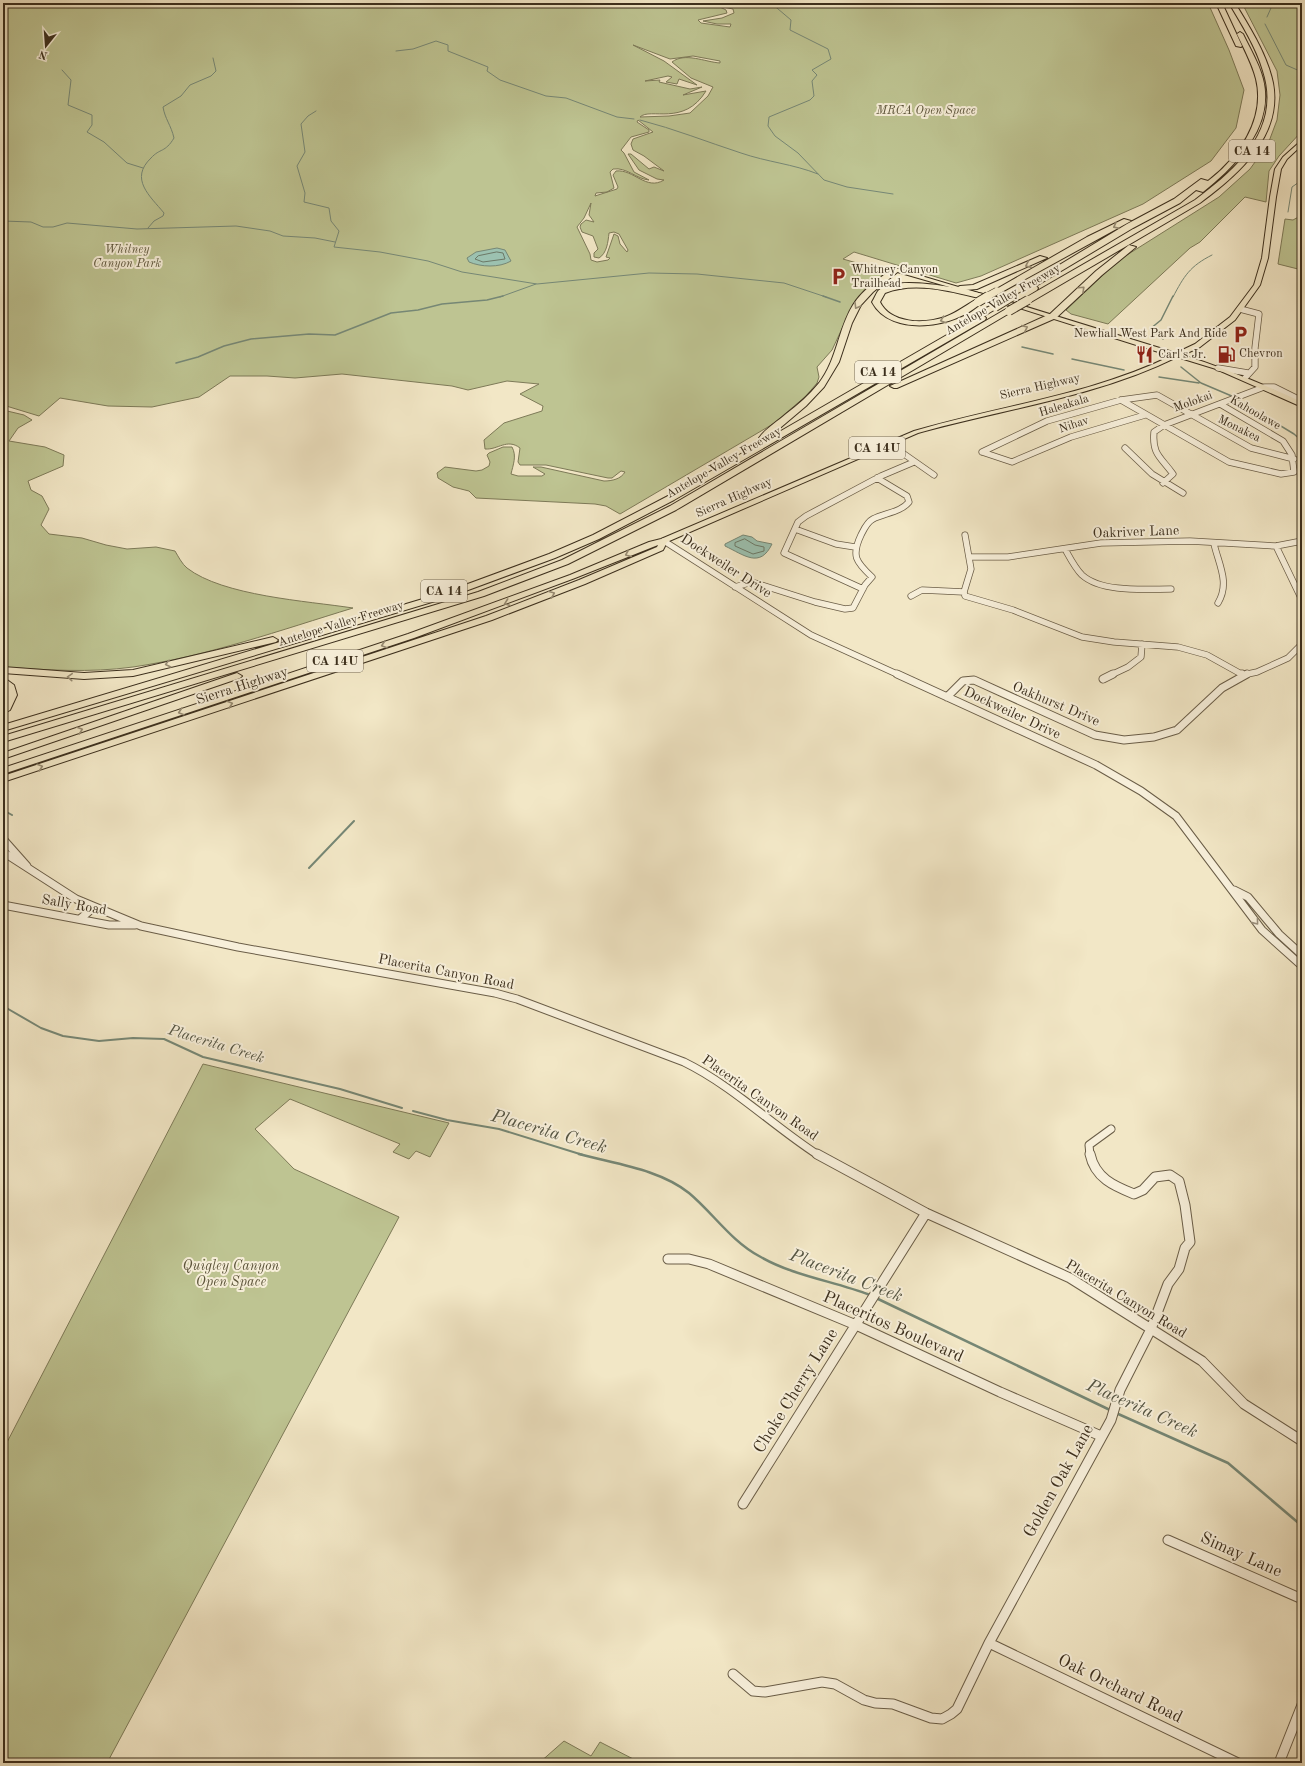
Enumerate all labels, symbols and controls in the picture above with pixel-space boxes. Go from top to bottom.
north arrow [26,26,66,66]
text: N [37,47,49,61]
park label: MRCA Open Space [875,105,976,117]
road number: CA 14 [1229,140,1275,162]
one-way arrow [1112,221,1120,229]
park label: Whitney Canyon Park [93,244,161,270]
one-way arrow [1025,260,1033,268]
street label: Antelope Valley Freeway [943,262,1063,338]
place label: Whitney Canyon Trailhead [851,264,939,290]
parking icon: Whitney Canyon Trailhead [828,267,848,287]
one-way arrow [1077,286,1085,294]
one-way arrow [854,302,862,309]
one-way arrow [940,315,947,323]
parking icon: Newhall West Park And Ride [1230,324,1250,344]
one-way arrow [1021,325,1028,333]
place label: Newhall West Park And Ride [1074,328,1227,340]
fuel station icon: Chevron [1216,344,1236,364]
restaurant icon: Carl's Jr. [1135,345,1155,365]
place label: Chevron [1239,348,1283,360]
place label: Carl's Jr. [1158,349,1206,361]
road number: CA 14 [855,361,901,383]
street label: Sierra Highway [999,372,1082,402]
street label: Molokai [1172,389,1214,415]
street label: Haleakala [1038,393,1090,419]
street label: Kahoolawe [1228,394,1283,433]
street label: Nihav [1057,414,1091,435]
street label: Monakea [1216,414,1262,445]
street label: Antelope Valley Freeway [664,425,784,501]
road number: CA 14U [849,437,905,459]
street label: Sierra Highway [694,476,775,520]
street label: Oakriver Lane [1092,523,1180,541]
street label: Dockweiler Drive [678,531,774,601]
one-way arrow [624,550,631,558]
road number: CA 14 [421,580,467,602]
one-way arrow [548,591,555,599]
one-way arrow [504,598,511,606]
street label: Antelope Valley Freeway [277,599,406,649]
one-way arrow [381,640,388,649]
road number: CA 14U [307,650,363,672]
one-way arrow [165,660,171,668]
street label: Sierra Highway [194,664,290,707]
one-way arrow [67,672,73,681]
street label: Oakhurst Drive [1010,679,1102,729]
street label: Dockweiler Drive [961,684,1063,742]
one-way arrow [226,700,233,709]
one-way arrow [177,707,184,716]
one-way arrow [76,726,83,735]
one-way arrow [36,763,43,771]
street label: Sally Road [40,892,108,918]
one-way arrow [1251,918,1258,925]
street label: Placerita Canyon Road [377,952,515,992]
water label: Placerita Creek [165,1023,266,1067]
street label: Placerita Canyon Road [699,1053,821,1143]
water label: Placerita Creek [488,1107,609,1157]
water label: Placerita Creek [786,1246,905,1306]
street label: Placerita Canyon Road [1063,1257,1189,1341]
park label: Quigley Canyon Open Space [183,1259,279,1290]
street label: Placeritos Boulevard [820,1288,966,1366]
street label: Choke Cherry Lane [751,1326,841,1456]
water label: Placerita Creek [1083,1376,1200,1442]
street label: Golden Oak Lane [1021,1421,1097,1540]
street label: Simay Lane [1198,1529,1285,1581]
street label: Oak Orchard Road [1055,1651,1185,1727]

